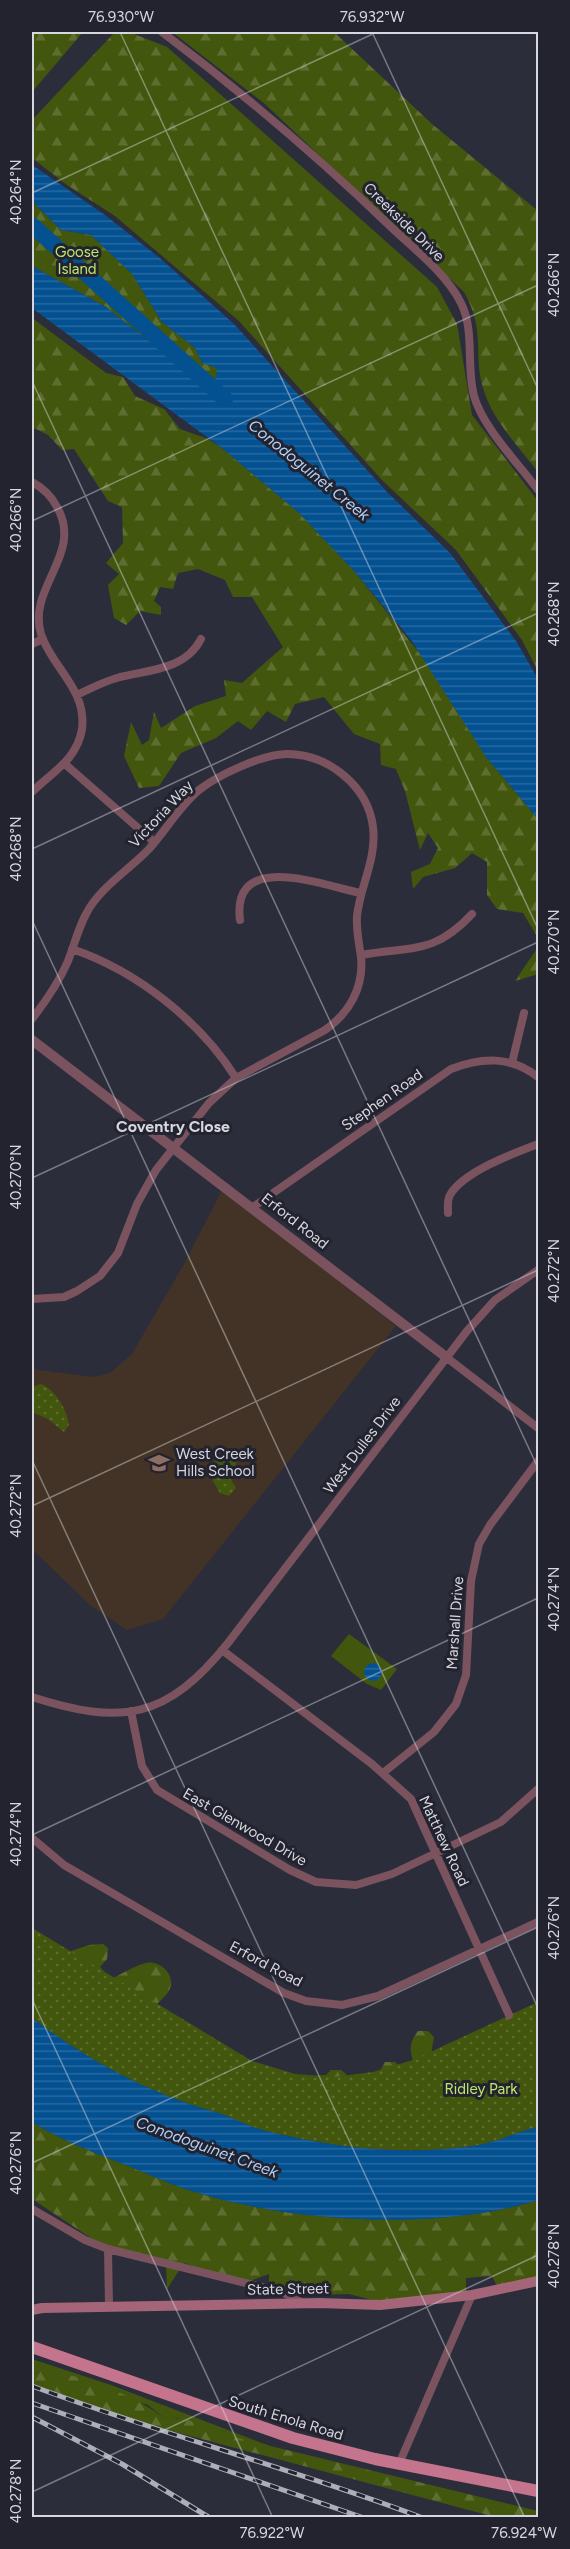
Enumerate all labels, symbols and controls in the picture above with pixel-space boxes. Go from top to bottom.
text: 76.930°W [88,8,155,26]
text: 76.932°W [340,8,405,26]
text: 40.264°N [7,159,25,225]
street label: Creekside Drive [360,179,448,265]
park label: Goose Island [55,243,99,278]
text: 40.266°N [545,253,563,317]
water label: Conodoguinet Creek [245,415,374,525]
text: 40.266°N [7,488,25,552]
text: 40.268°N [545,581,563,647]
street label: Victoria Way [125,777,197,851]
text: 40.268°N [7,816,25,882]
text: 40.270°N [545,909,563,975]
street label: Stephen Road [338,1065,426,1135]
district label: Coventry Close [116,1117,230,1136]
text: 40.270°N [7,1144,25,1210]
street label: Erford Road [258,1189,332,1253]
text: 40.272°N [545,1239,563,1303]
street label: West Dulles Drive [320,1393,404,1497]
place label: West Creek Hills School [176,1445,255,1480]
school or university icon: West Creek Hills School [147,1451,171,1475]
text: 40.272°N [7,1474,25,1538]
text: 40.274°N [545,1567,563,1631]
street label: Marshall Drive [443,1576,467,1670]
street label: East Glenwood Drive [180,1784,310,1870]
street label: Matthew Road [415,1793,473,1889]
text: 40.274°N [7,1802,25,1866]
text: 40.276°N [545,1896,563,1960]
street label: Erford Road [226,1937,306,1991]
park label: Ridley Park [444,2080,518,2098]
water label: Conodoguinet Creek [133,2112,282,2182]
text: 40.276°N [7,2131,25,2195]
text: 40.278°N [545,2224,563,2288]
street label: State Street [247,2279,329,2299]
street label: South Enola Road [226,2392,346,2444]
text: 40.278°N [7,2459,25,2523]
text: 76.922°W [240,2524,305,2542]
text: 76.924°W [491,2524,557,2542]

